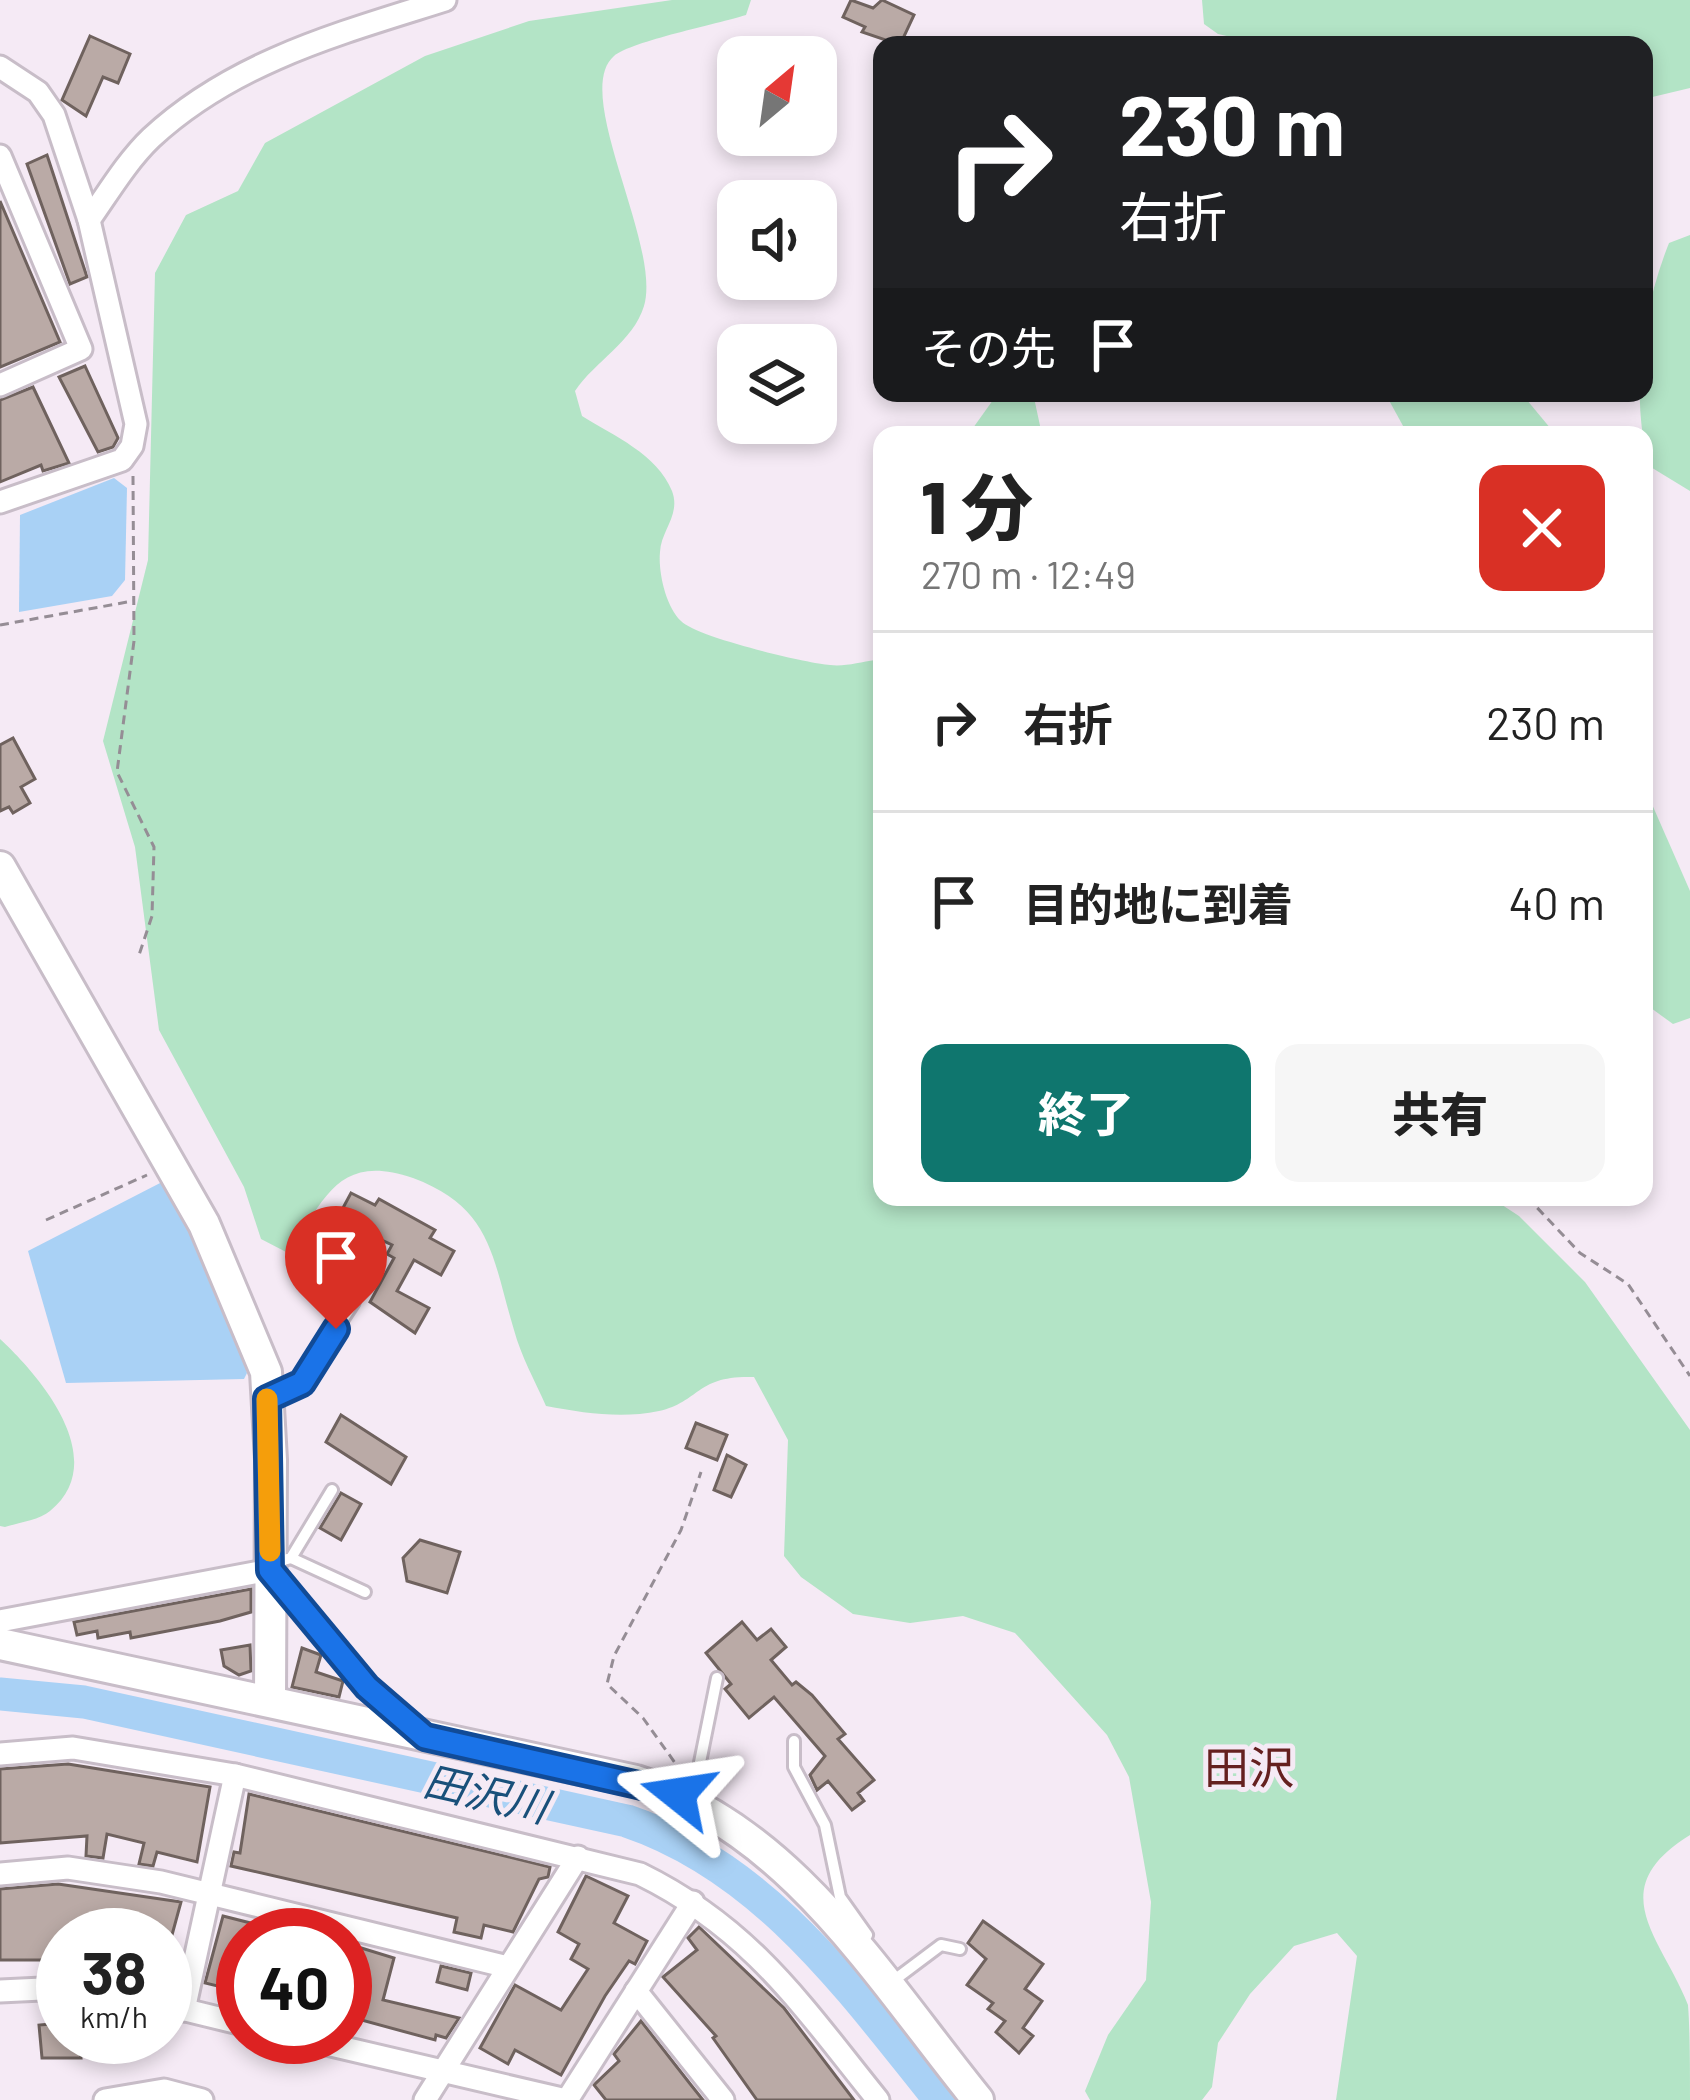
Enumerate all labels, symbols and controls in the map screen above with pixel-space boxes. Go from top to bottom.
north arrow [717,36,837,156]
map controls [717,36,837,444]
text: 230 m [1119,72,1345,173]
icon: right [921,84,1077,240]
button: sound [717,180,837,300]
text: 右折 [1119,183,1227,248]
icon: arrive [1080,312,1146,378]
text: その先 [921,320,1056,374]
button: layers [717,324,837,444]
text: 1 分 [921,462,1033,548]
button: close [1479,465,1605,591]
text: 270 m · 12:49 [921,550,1136,597]
icon: right [921,689,987,755]
text: 230 m [1486,695,1605,749]
text: 右折 [1023,696,1113,750]
icon: arrive [921,869,987,935]
text: 40 m [1509,875,1605,929]
text: 目的地に到着 [1023,876,1293,930]
button: 終了 [921,1044,1251,1182]
button: 共有 [1275,1044,1605,1182]
pin [285,1206,387,1329]
icon: arrive [303,1224,369,1290]
position arrow [615,1731,741,1857]
district label: 田沢 [1204,1739,1294,1793]
water label: 田沢川 [419,1754,557,1831]
speed limit sign: 40 [216,1908,372,2064]
text: 38 [82,1935,146,2007]
text: km/h [80,1998,148,2034]

